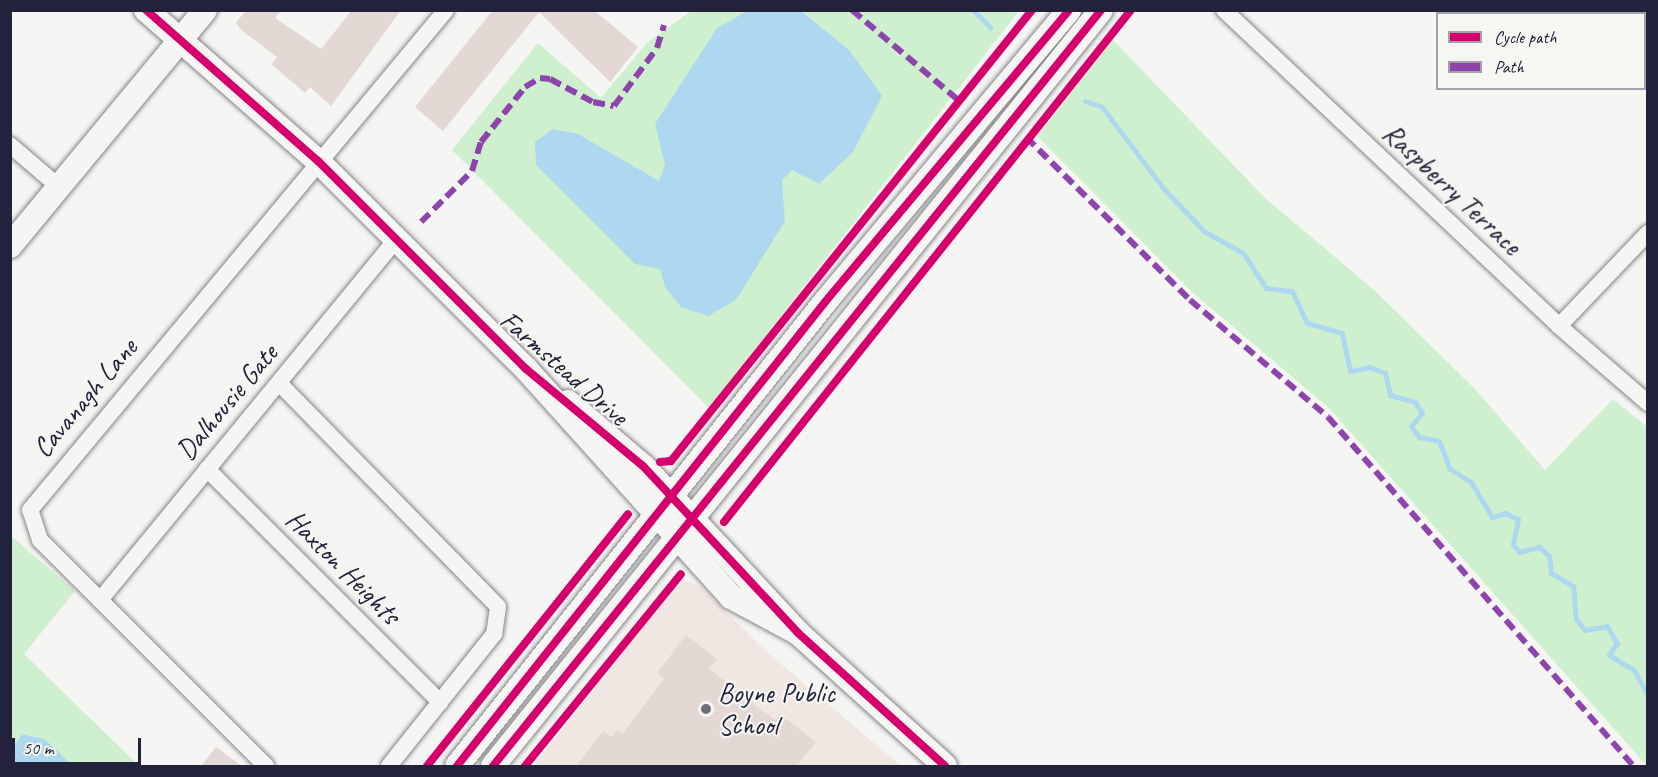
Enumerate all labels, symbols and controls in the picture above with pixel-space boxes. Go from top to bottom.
legend [1436,12,1646,90]
text: Cycle path [1494,26,1556,48]
text: Path [1494,56,1524,78]
street label: Raspberry Terrace [1376,117,1528,261]
street label: Farmstead Drive [493,303,635,433]
street label: Cavanagh Lane [26,332,144,464]
street label: Dalhousie Gate [169,337,285,467]
street label: Haxton Heights [279,503,407,631]
place label: Boyne Public School [718,676,835,742]
marker: Boyne Public School [699,702,713,716]
scale bar [15,726,144,764]
text: 50 m [23,737,54,759]

